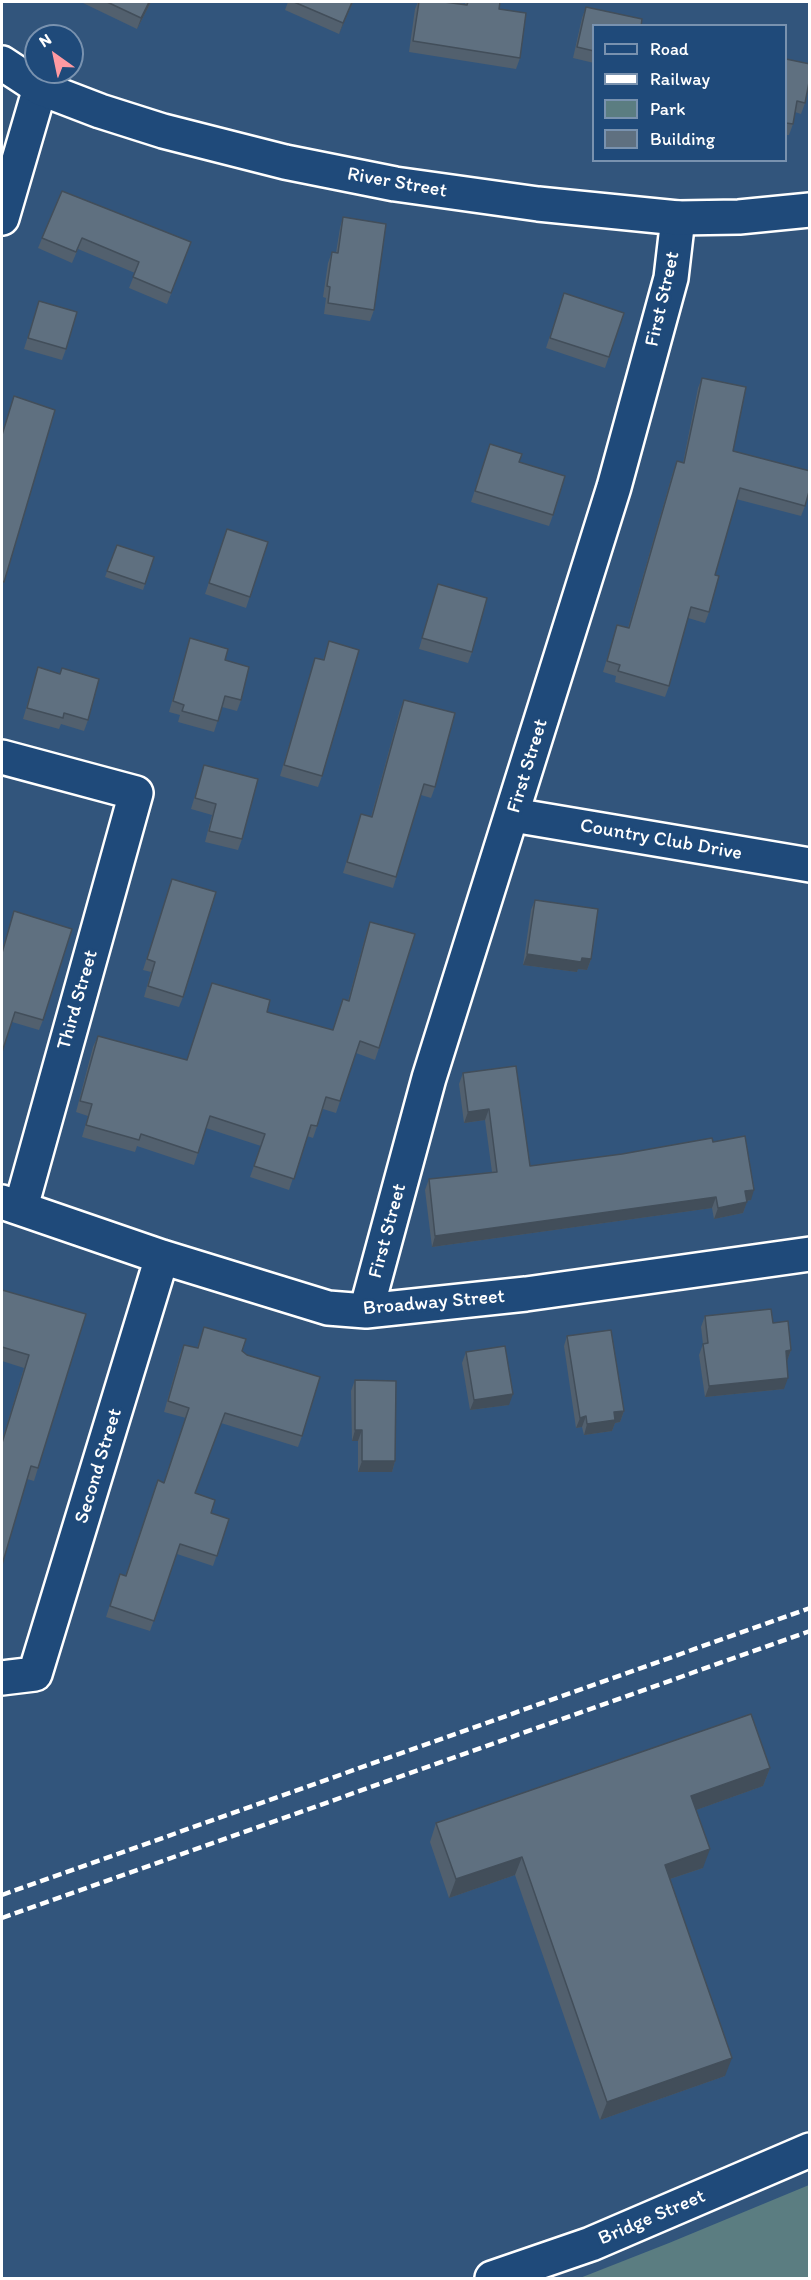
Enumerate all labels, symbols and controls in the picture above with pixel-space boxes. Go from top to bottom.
north arrow [24,24,84,84]
legend [592,24,787,162]
text: N [35,29,55,51]
text: Road [650,38,689,60]
text: Railway [650,68,710,90]
text: Park [650,98,685,120]
text: Building [650,128,715,150]
street label: River Street [345,162,449,204]
street label: First Street [640,249,686,349]
street label: First Street [502,716,554,816]
street label: Country Club Drive [578,814,744,866]
street label: Third Street [52,947,104,1053]
street label: First Street [364,1181,412,1281]
street label: Broadway Street [362,1285,506,1321]
street label: Second Street [70,1405,128,1527]
street label: Bridge Street [595,2185,709,2251]

